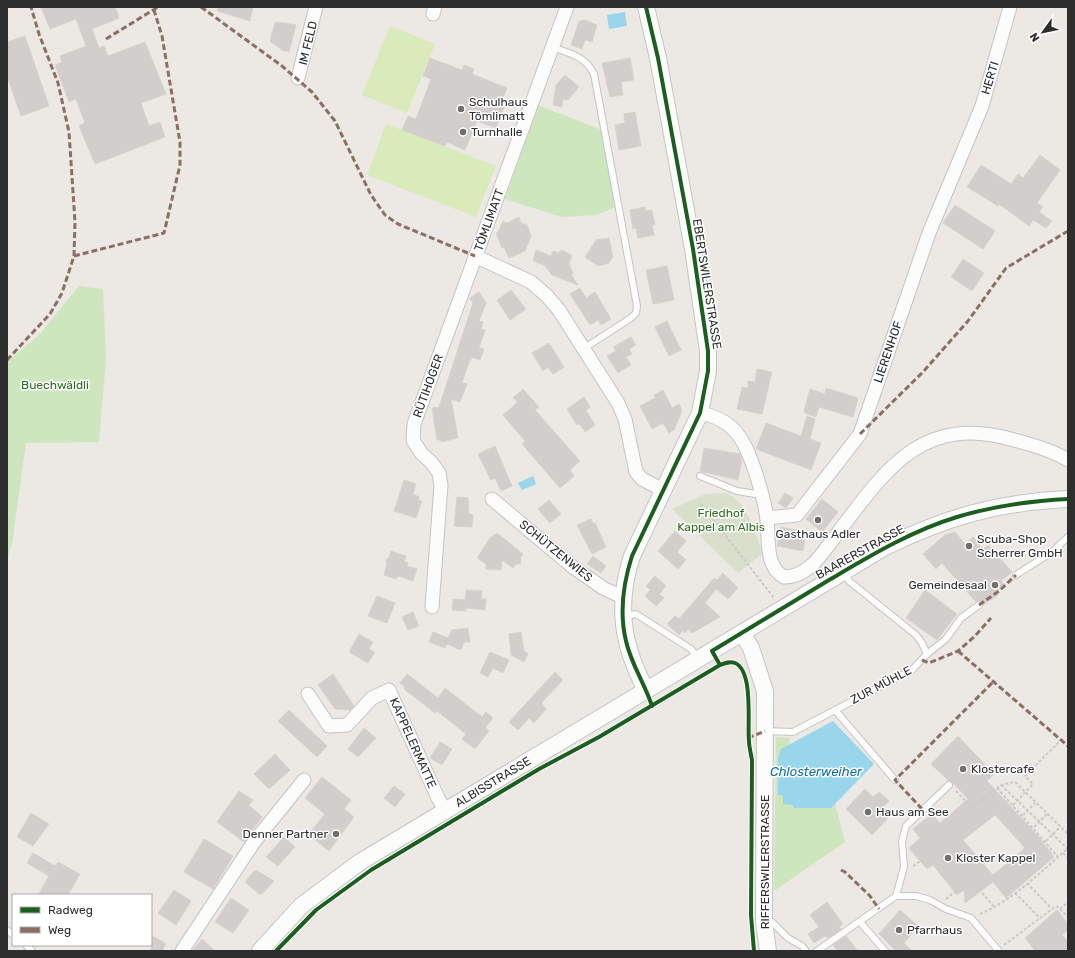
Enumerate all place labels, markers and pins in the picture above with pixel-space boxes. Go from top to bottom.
place label: Schulhaus Tömlimatt [469,95,528,123]
marker: Schulhaus Tömlimatt [456,104,466,114]
place label: Turnhalle [471,125,523,139]
marker: Turnhalle [458,127,468,137]
marker: Gasthaus Adler [813,515,823,525]
place label: Gasthaus Adler [776,527,861,541]
place label: Scuba-Shop Scherrer GmbH [977,532,1063,560]
marker: Scuba-Shop Scherrer GmbH [964,541,974,551]
place label: Gemeindesaal [908,578,987,592]
marker: Gemeindesaal [990,580,1000,590]
place label: Klostercafe [971,762,1035,776]
marker: Klostercafe [958,764,968,774]
place label: Haus am See [876,805,949,819]
marker: Haus am See [863,807,873,817]
place label: Denner Partner [243,827,328,841]
marker: Denner Partner [331,829,341,839]
place label: Kloster Kappel [956,851,1036,865]
marker: Kloster Kappel [943,853,953,863]
place label: Pfarrhaus [907,923,962,937]
marker: Pfarrhaus [894,925,904,935]

